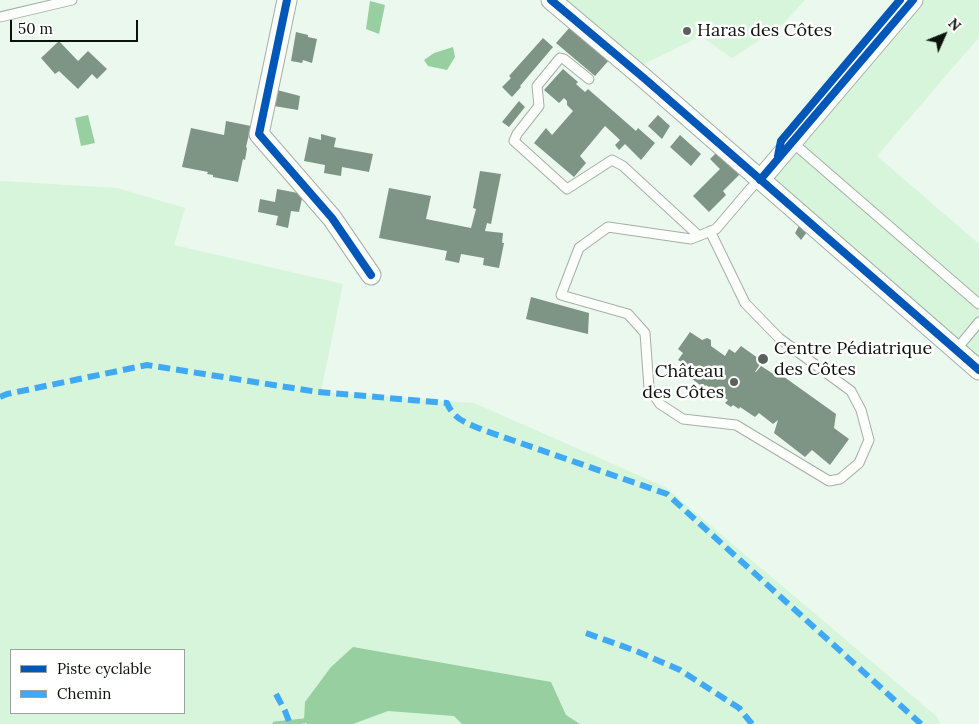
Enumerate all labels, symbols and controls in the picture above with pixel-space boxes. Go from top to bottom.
scale bar [12,10,140,42]
north arrow [919,10,969,60]
text: N [945,14,965,35]
text: 50 m [18,19,53,38]
place label: Haras des Côtes [697,20,832,42]
marker: Haras des Côtes [681,25,693,37]
place label: Centre Pédiatrique des Côtes [774,338,932,380]
marker: Centre Pédiatrique des Côtes [756,352,770,366]
place label: Château des Côtes [642,361,724,404]
marker: Château des Côtes [728,376,740,388]
legend [10,649,185,714]
text: Piste cyclable [57,659,152,678]
text: Chemin [57,684,111,703]

